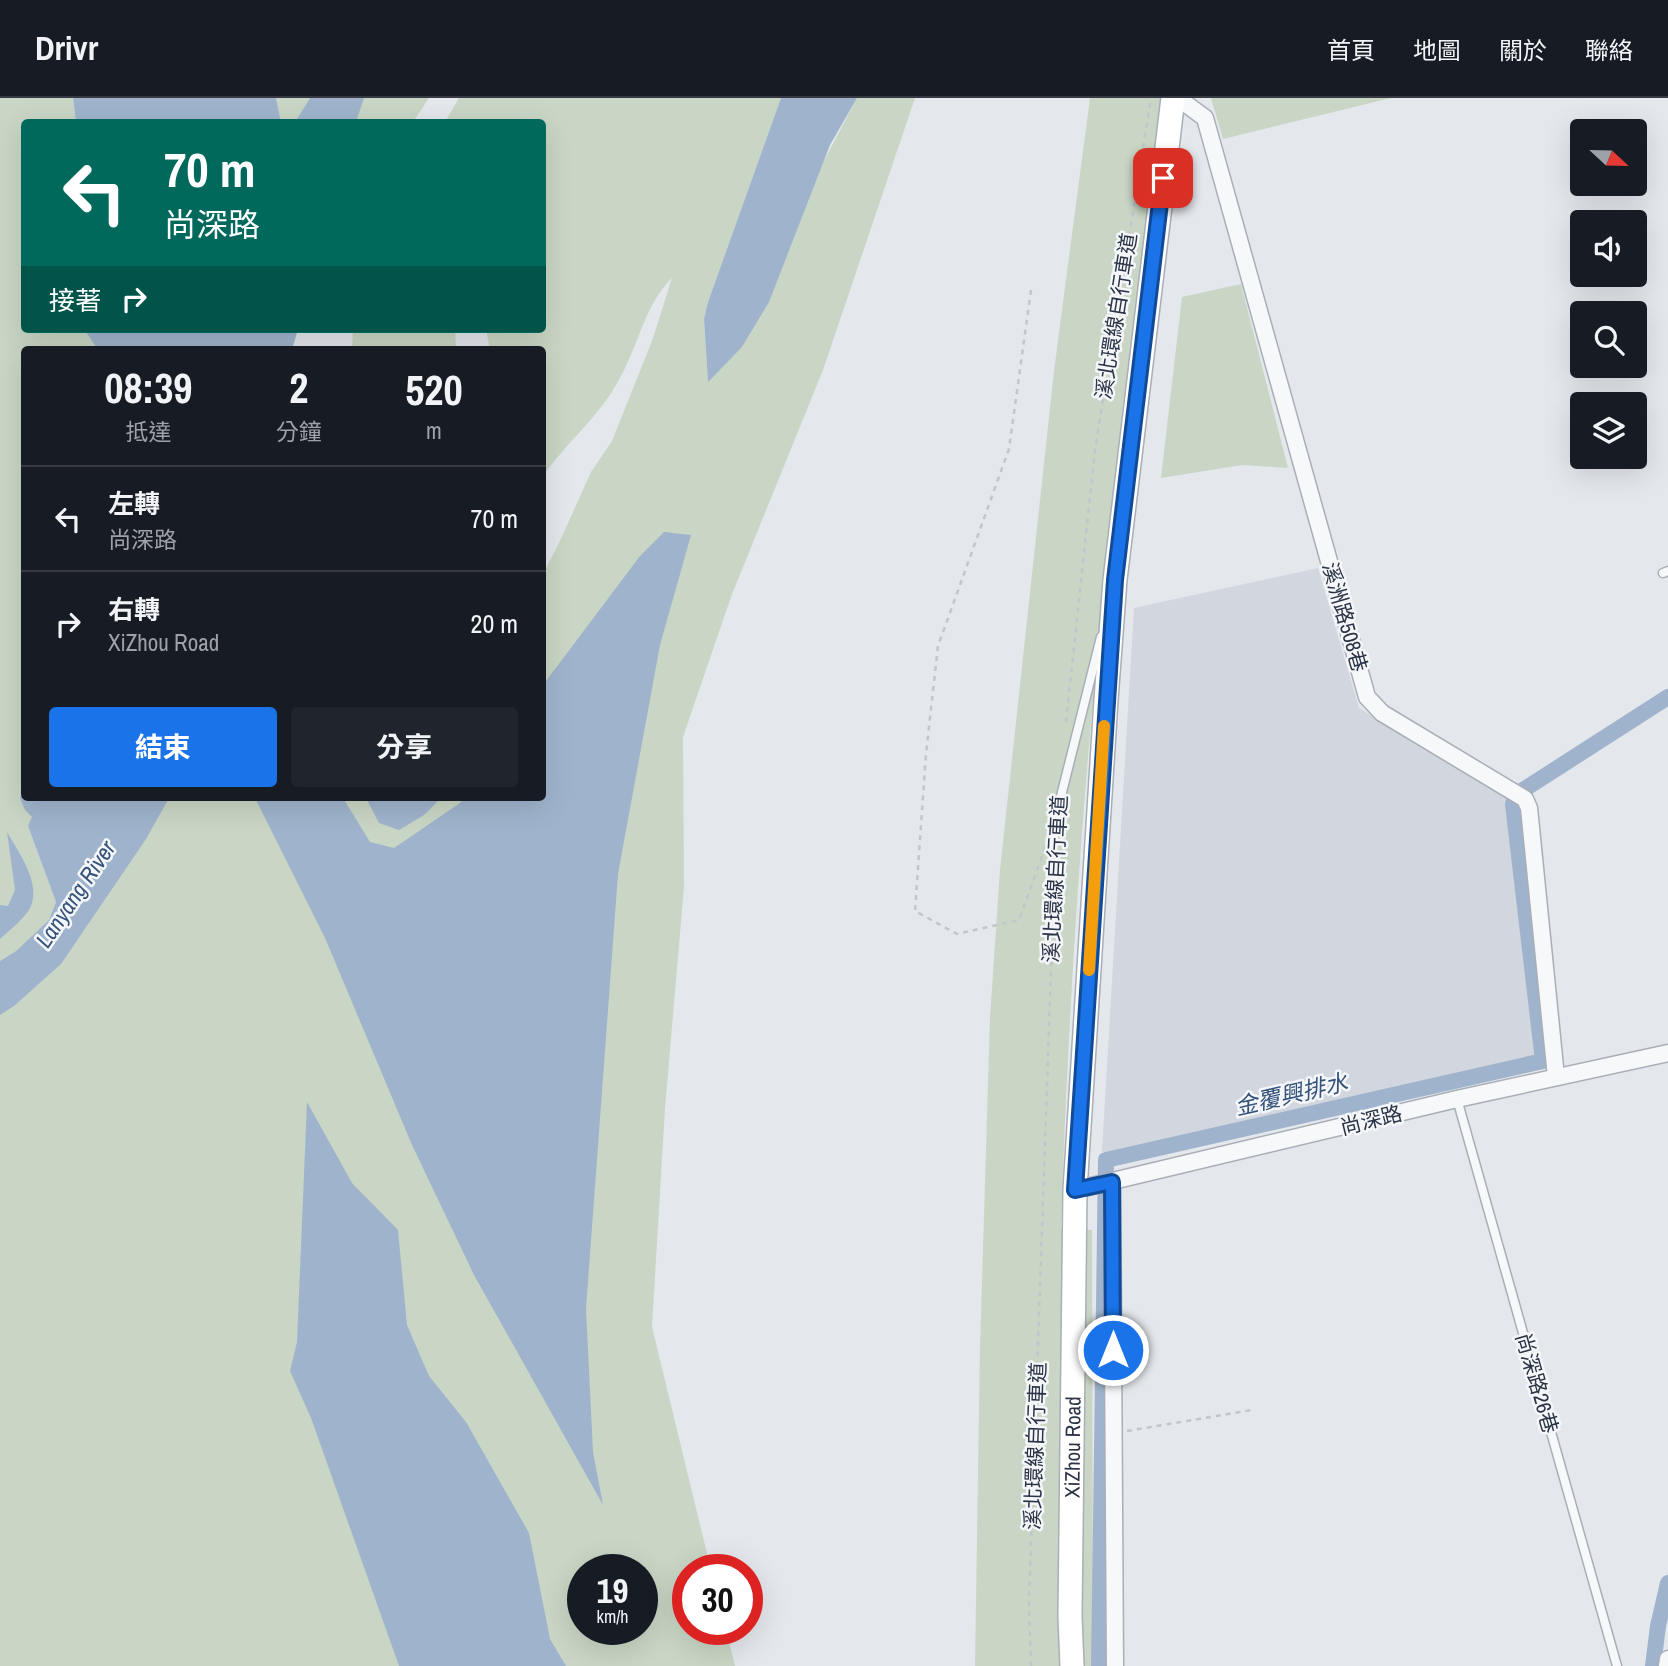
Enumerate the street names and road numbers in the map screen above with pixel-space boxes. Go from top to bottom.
street label: 溪北環線自行車道 [1089,231,1143,401]
street label: 溪洲路508巷 [1316,559,1374,675]
street label: 溪北環線自行車道 [1036,794,1074,964]
street label: 尚深路 [1337,1098,1405,1142]
street label: 尚深路26巷 [1509,1329,1565,1437]
street label: 溪北環線自行車道 [1018,1362,1052,1530]
street label: XiZhou Road [1057,1396,1087,1498]

